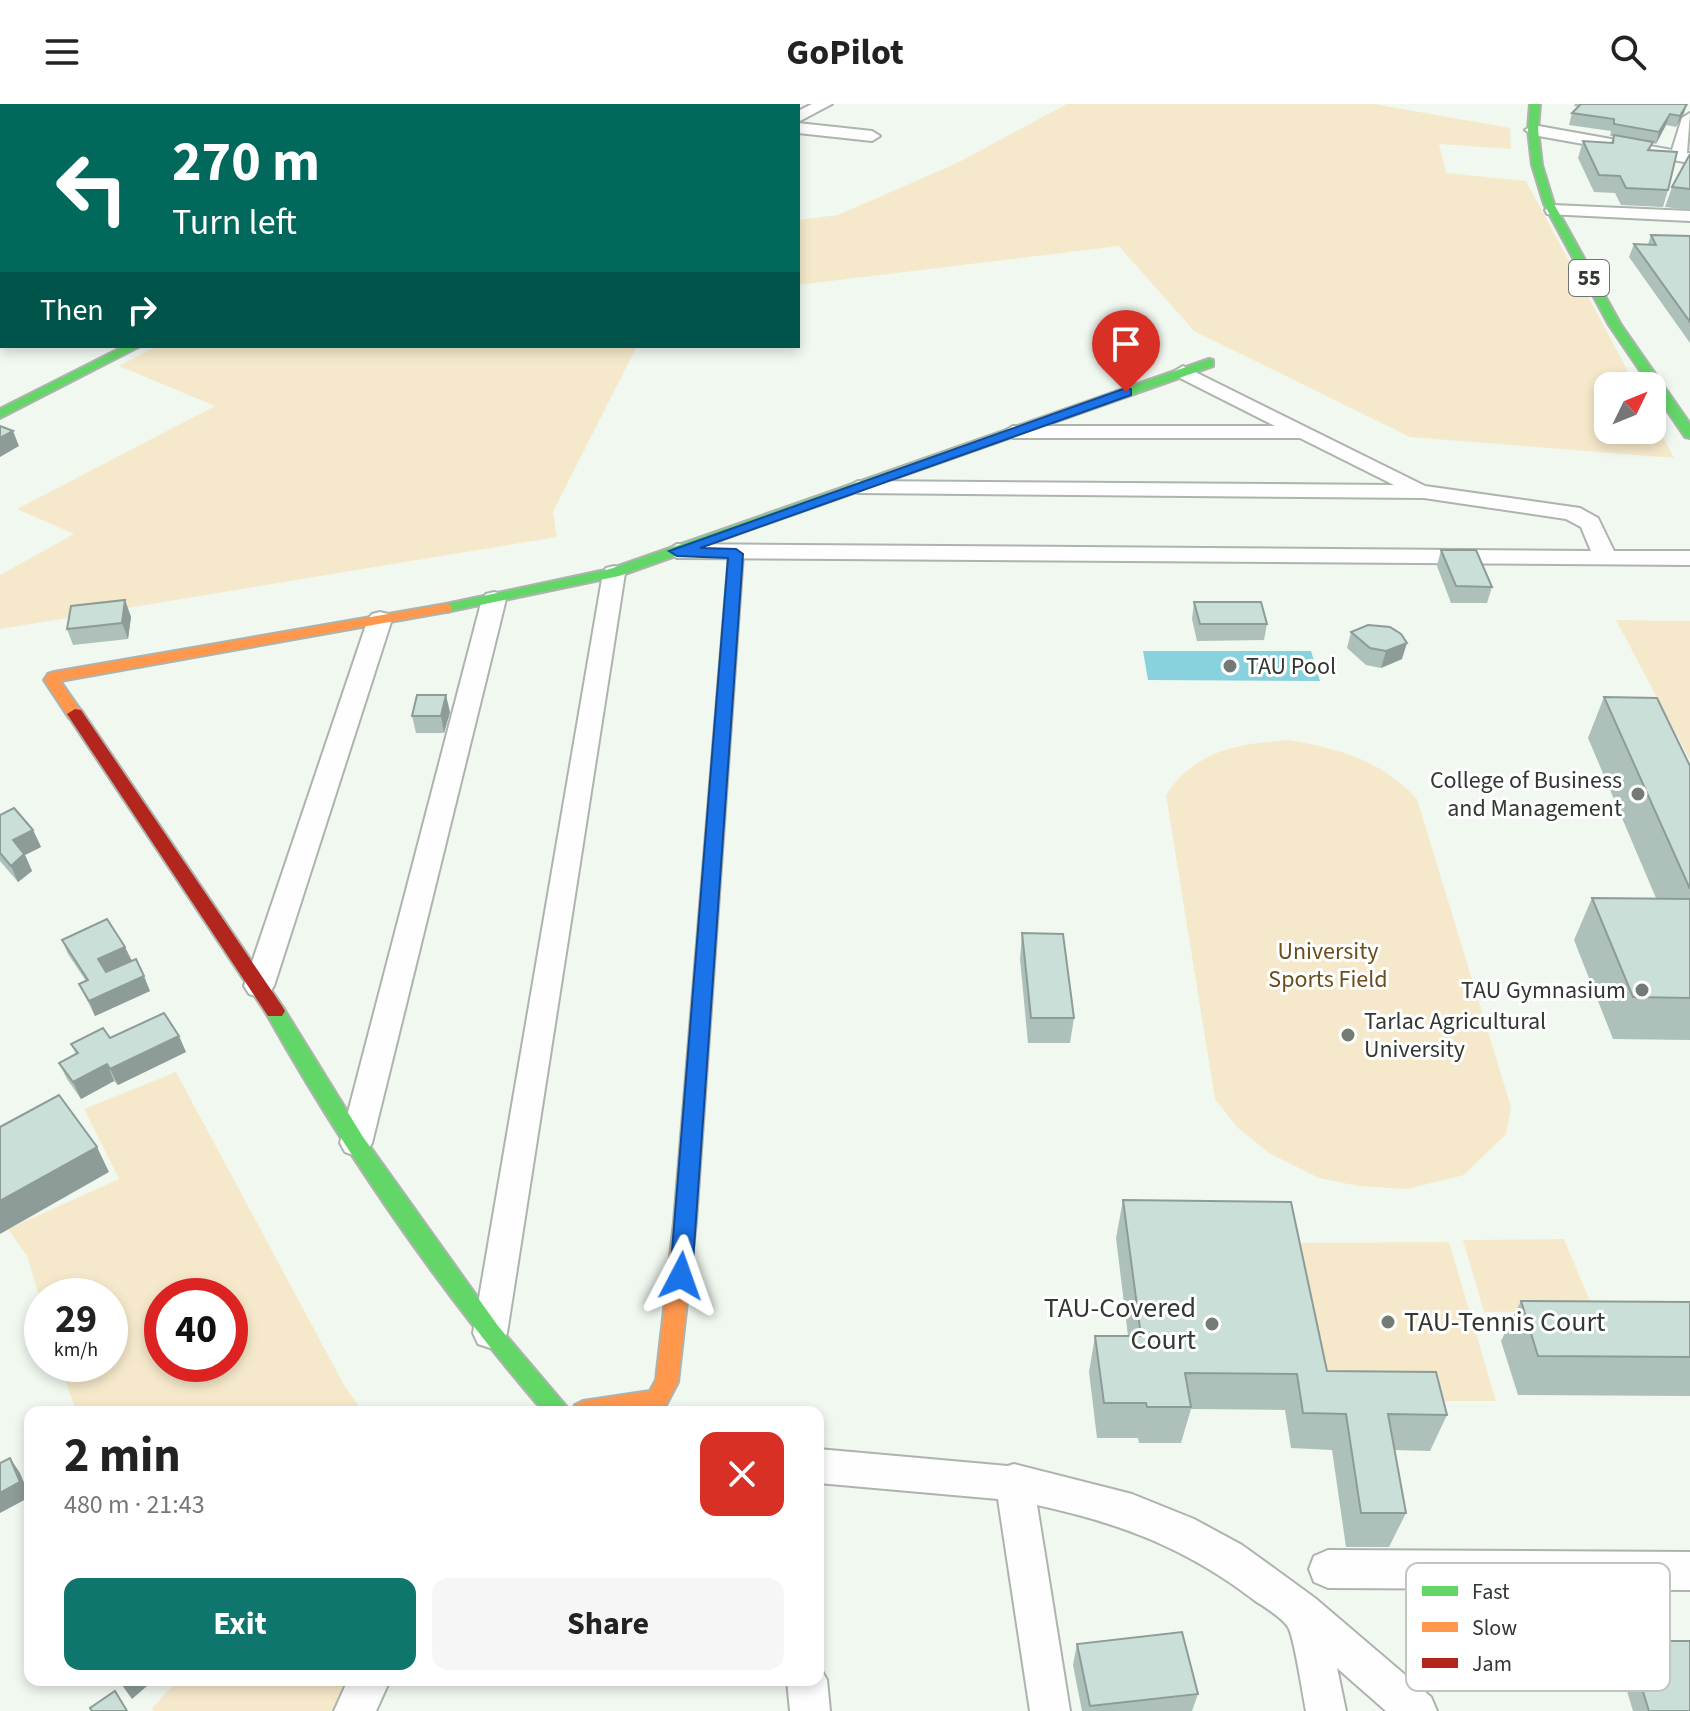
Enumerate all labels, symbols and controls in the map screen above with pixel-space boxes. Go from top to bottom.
text: GoPilot [786,27,904,78]
icon: menu [40,30,84,74]
icon: search [1606,30,1650,74]
text: 270 m [172,123,320,202]
icon: left [40,136,144,240]
text: Turn left [172,197,297,248]
road number: 55 [1569,260,1609,296]
icon: right [120,288,164,332]
text: Then [40,289,104,332]
pin [1092,310,1160,392]
icon: arrive [1104,322,1148,366]
north arrow [1594,372,1666,444]
map controls [1594,372,1666,444]
place label: TAU Pool [1246,649,1336,684]
marker: TAU Pool [1221,657,1239,675]
place label: College of Business and Management [1430,763,1622,826]
marker: College of Business and Management [1629,785,1647,803]
park label: University Sports Field [1268,934,1388,997]
place label: TAU Gymnasium [1461,973,1626,1008]
marker: TAU Gymnasium [1633,981,1651,999]
place label: Tarlac Agricultural University [1364,1004,1546,1067]
marker: Tarlac Agricultural University [1339,1026,1357,1044]
position arrow [639,1234,723,1318]
speed limit sign: 40 [144,1278,248,1382]
place label: TAU-Covered Court [1044,1288,1197,1360]
text: 29 [55,1291,97,1348]
place label: TAU-Tennis Court [1404,1302,1606,1342]
marker: TAU-Tennis Court [1379,1313,1397,1331]
marker: TAU-Covered Court [1203,1315,1221,1333]
text: km/h [54,1336,98,1364]
text: 2 min [64,1422,181,1490]
button: close [700,1432,784,1516]
text: 480 m · 21:43 [64,1486,205,1523]
legend [1406,1563,1670,1691]
text: Fast [1472,1576,1510,1608]
button: Exit [64,1578,416,1670]
button: Share [432,1578,784,1670]
text: Slow [1472,1612,1517,1644]
text: Jam [1472,1648,1512,1680]

